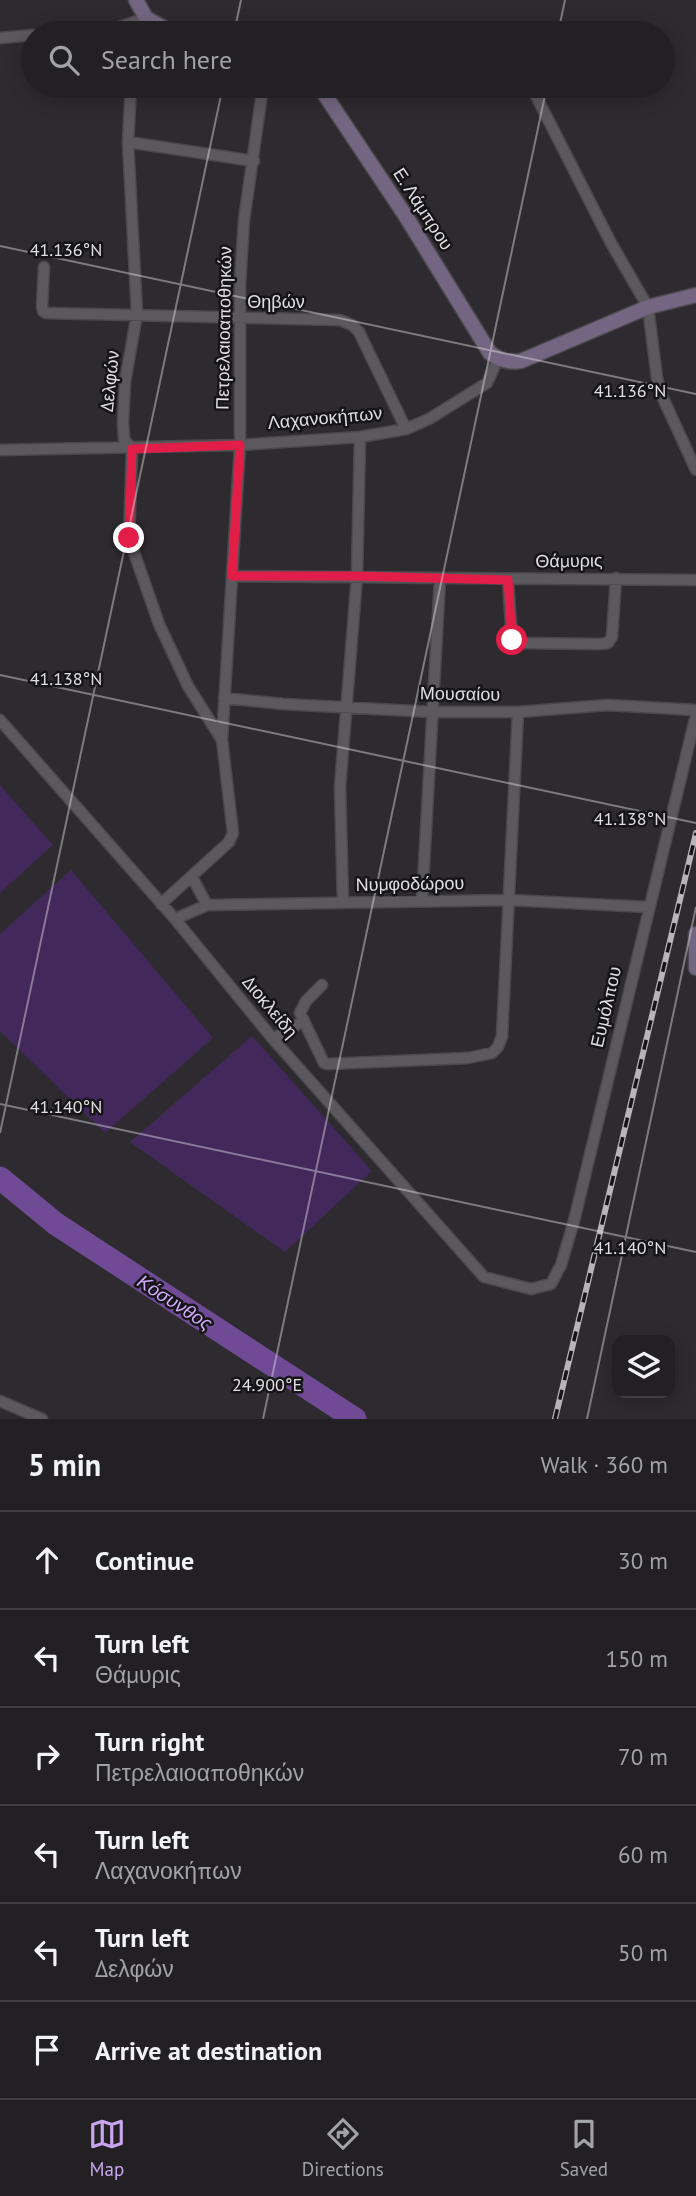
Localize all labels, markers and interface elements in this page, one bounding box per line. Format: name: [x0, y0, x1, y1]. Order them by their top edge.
search box: [21, 21, 675, 98]
icon: search: [45, 41, 83, 79]
text: Search here: [101, 43, 232, 76]
street label: Ε. Λάμπρου: [388, 163, 459, 254]
text: 41.136°N: [30, 238, 102, 261]
street label: Πετρελαιοαποθηκών: [211, 246, 236, 410]
street label: Θηβών: [247, 290, 305, 313]
street label: Δελφών: [95, 349, 124, 413]
text: 41.136°N: [594, 379, 666, 402]
street label: Λαχανοκήπων: [267, 401, 383, 434]
route end: [113, 522, 144, 553]
street label: Θάμυρις: [535, 548, 603, 573]
route start: [496, 624, 527, 655]
text: 41.138°N: [30, 667, 102, 690]
street label: Μουσαίου: [420, 681, 500, 706]
text: 41.138°N: [594, 807, 666, 830]
street label: Νυμφοδώρου: [355, 871, 465, 896]
street label: Ευμόλπου: [585, 964, 626, 1050]
street label: Διοκλείδη: [238, 971, 303, 1043]
text: 41.140°N: [30, 1095, 102, 1118]
text: 41.140°N: [594, 1236, 666, 1259]
water label: Κόσυνθος: [133, 1269, 218, 1335]
map controls: [612, 1335, 675, 1398]
button: layers: [612, 1335, 675, 1398]
text: 24.900°E: [232, 1373, 302, 1396]
text: 5 min: [28, 1445, 101, 1484]
text: Walk · 360 m: [541, 1450, 668, 1479]
icon: ahead: [28, 1541, 66, 1579]
text: Continue: [95, 1544, 194, 1577]
text: 30 m: [618, 1546, 668, 1575]
text: Turn left: [95, 1627, 189, 1660]
icon: left: [28, 1639, 66, 1677]
text: 150 m: [606, 1644, 668, 1673]
text: Θάμυρις: [95, 1660, 181, 1689]
text: Turn right: [95, 1725, 204, 1758]
icon: right: [28, 1737, 66, 1775]
text: 70 m: [618, 1742, 668, 1771]
text: Πετρελαιοαποθηκών: [95, 1758, 304, 1787]
text: Turn left: [95, 1823, 189, 1856]
icon: left: [28, 1835, 66, 1873]
text: 60 m: [618, 1840, 668, 1869]
text: Λαχανοκήπων: [95, 1856, 242, 1885]
text: Turn left: [95, 1921, 189, 1954]
icon: left: [28, 1933, 66, 1971]
text: 50 m: [618, 1938, 668, 1967]
text: Δελφών: [95, 1954, 174, 1983]
icon: arrive: [28, 2031, 66, 2069]
text: Arrive at destination: [95, 2034, 322, 2067]
tab: Map: [88, 2115, 126, 2181]
tab: Directions: [302, 2115, 384, 2181]
tab: Saved: [560, 2115, 608, 2181]

